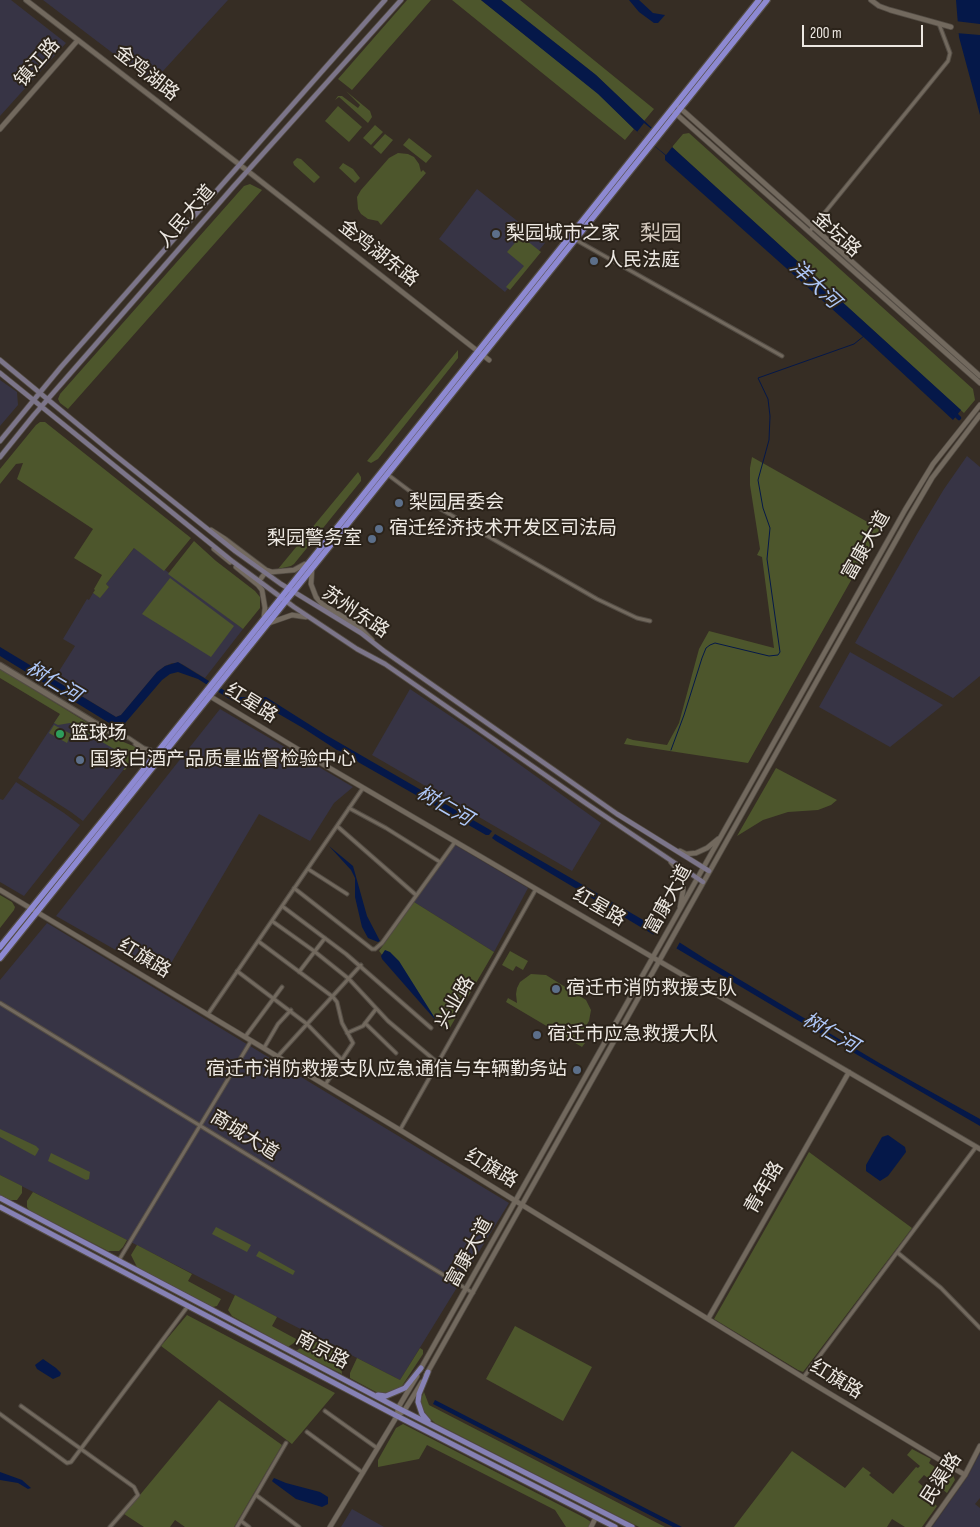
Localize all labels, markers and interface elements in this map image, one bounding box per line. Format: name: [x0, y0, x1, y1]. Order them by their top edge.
scale bar: [805, 15, 926, 47]
text: 200 m: [810, 24, 842, 43]
street label: 镇江路: [11, 34, 65, 92]
street label: 金鸡湖路: [109, 42, 183, 106]
street label: 人民大道: [153, 181, 221, 253]
street label: 金坛路: [807, 207, 865, 263]
street label: 金鸡湖东路: [334, 216, 422, 292]
district label: 梨园: [640, 222, 682, 248]
place label: 梨园城市之家: [506, 223, 620, 245]
marker: 梨园城市之家: [490, 228, 502, 240]
place label: 人民法庭: [604, 250, 680, 272]
marker: 人民法庭: [588, 255, 600, 267]
water label: 洋大河: [784, 256, 844, 314]
place label: 梨园居委会: [409, 492, 504, 514]
marker: 梨园居委会: [393, 497, 405, 509]
street label: 富康大道: [838, 507, 896, 585]
place label: 宿迁经济技术开发区司法局: [389, 518, 617, 540]
marker: 宿迁经济技术开发区司法局: [373, 523, 385, 535]
place label: 梨园警务室: [267, 528, 362, 550]
marker: 梨园警务室: [366, 533, 378, 545]
street label: 苏州东路: [317, 582, 393, 644]
water label: 树仁河: [21, 657, 85, 709]
street label: 红星路: [221, 679, 281, 729]
place label: 篮球场: [70, 723, 127, 745]
marker: 篮球场: [54, 728, 66, 740]
place label: 国家白酒产品质量监督检验中心: [90, 749, 356, 771]
marker: 国家白酒产品质量监督检验中心: [74, 754, 86, 766]
water label: 树仁河: [412, 782, 476, 832]
street label: 富康大道: [641, 861, 697, 939]
street label: 红星路: [569, 884, 629, 932]
street label: 红旗路: [114, 935, 174, 983]
street label: 兴业路: [432, 973, 480, 1033]
place label: 宿迁市消防救援支队: [566, 978, 737, 1000]
marker: 宿迁市消防救援支队: [550, 983, 562, 995]
water label: 树仁河: [798, 1009, 862, 1059]
place label: 宿迁市应急救援大队: [547, 1024, 718, 1046]
marker: 宿迁市应急救援大队: [531, 1029, 543, 1041]
place label: 宿迁市消防救援支队应急通信与车辆勤务站: [206, 1059, 567, 1081]
marker: 宿迁市消防救援支队应急通信与车辆勤务站: [571, 1064, 583, 1076]
street label: 商城大道: [206, 1106, 282, 1166]
street label: 红旗路: [461, 1145, 521, 1193]
street label: 青年路: [741, 1158, 789, 1218]
street label: 富康大道: [442, 1214, 498, 1292]
street label: 南京路: [291, 1328, 353, 1374]
street label: 红旗路: [806, 1356, 866, 1404]
street label: 民渠路: [917, 1449, 967, 1509]

